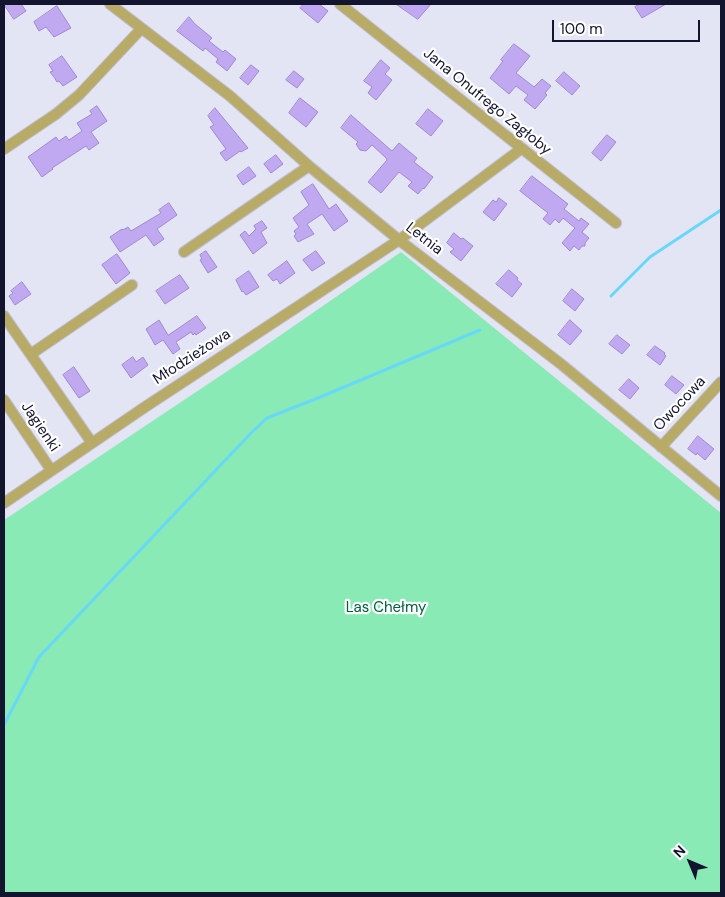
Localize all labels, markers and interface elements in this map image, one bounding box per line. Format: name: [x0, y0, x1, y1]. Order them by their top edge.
scale bar: [555, 10, 702, 42]
text: 100 m: [560, 19, 603, 39]
street label: Jana Onufrego Zagłoby: [419, 45, 555, 159]
street label: Letnia: [402, 219, 446, 259]
street label: Młodzieżowa: [150, 325, 234, 389]
street label: Owocowa: [650, 373, 710, 435]
street label: Jagienki: [17, 399, 63, 455]
park label: Las Chełmy: [346, 599, 426, 617]
north arrow: [665, 837, 715, 887]
text: N: [669, 841, 689, 861]

